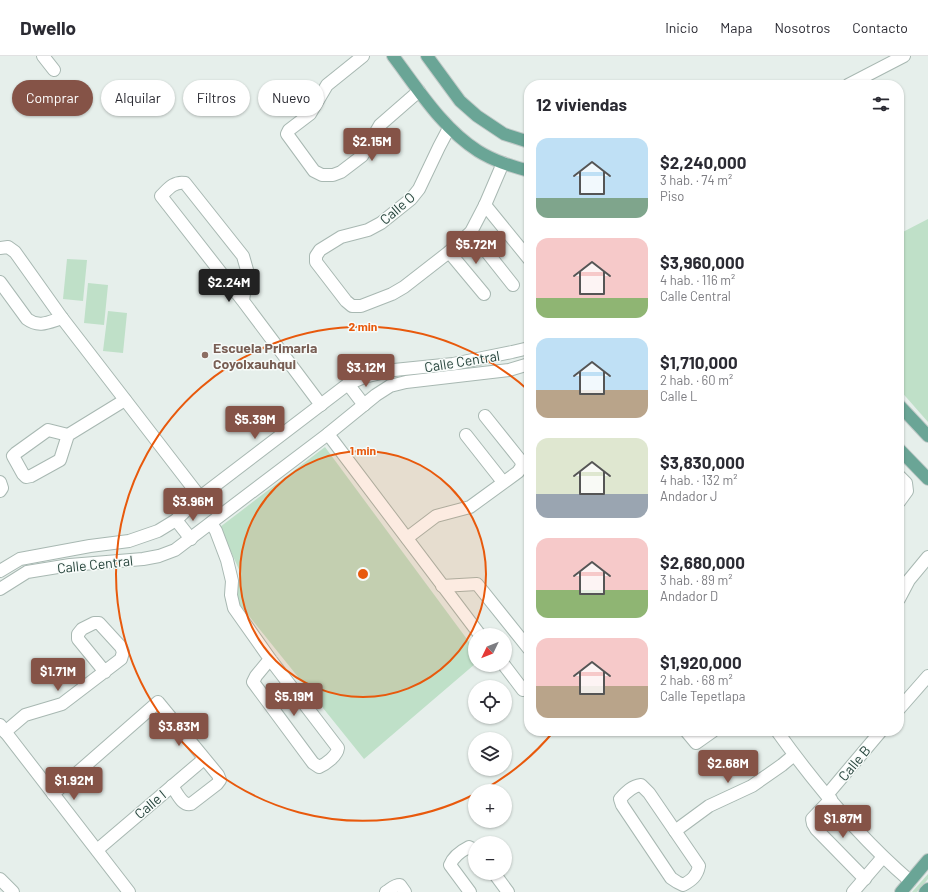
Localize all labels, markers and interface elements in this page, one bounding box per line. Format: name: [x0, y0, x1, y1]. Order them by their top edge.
text: Dwello: [20, 16, 76, 39]
text: Inicio: [665, 19, 698, 36]
text: Mapa: [720, 19, 752, 36]
text: Nosotros: [774, 19, 830, 36]
text: Contacto: [852, 19, 908, 36]
chip: Comprar: [12, 80, 93, 116]
chip: Alquilar: [101, 80, 175, 116]
chip: Filtros: [183, 80, 250, 116]
chip: Nuevo: [258, 80, 324, 116]
icon: filters: [870, 93, 892, 115]
text: 12 viviendas: [536, 94, 627, 114]
pin: $2.15M: [339, 128, 405, 162]
text: $2.15M: [352, 133, 392, 149]
text: $2,240,000: [660, 152, 746, 172]
icon: home: [568, 154, 616, 202]
text: 3 hab. · 74 m²: [660, 172, 732, 188]
street label: Calle O: [376, 188, 418, 228]
text: Piso: [660, 188, 684, 204]
pin: $5.72M: [443, 231, 509, 265]
text: $5.72M: [456, 236, 496, 252]
text: $3,960,000: [660, 252, 744, 272]
icon: home: [568, 254, 616, 302]
pin: $2.24M: [196, 269, 262, 303]
text: 4 hab. · 116 m²: [660, 272, 735, 288]
text: $2.24M: [208, 274, 250, 290]
text: Calle Central: [660, 288, 731, 304]
text: 2 min: [349, 319, 377, 333]
place label: Escuela Primaria Coyolxauhqui: [213, 339, 317, 372]
street label: Calle Central: [423, 347, 501, 375]
marker: Escuela Primaria Coyolxauhqui: [200, 350, 210, 360]
text: $1,710,000: [660, 352, 738, 372]
pin: $3.12M: [333, 354, 399, 388]
icon: home: [568, 354, 616, 402]
text: $3.12M: [346, 359, 386, 375]
text: 2 hab. · 60 m²: [660, 372, 733, 388]
text: Calle L: [660, 388, 697, 404]
pin: $5.39M: [222, 406, 288, 440]
text: $5.39M: [234, 411, 276, 427]
text: 1 min: [350, 443, 376, 457]
text: $3,830,000: [660, 452, 745, 472]
icon: home: [568, 454, 616, 502]
text: 4 hab. · 132 m²: [660, 472, 738, 488]
pin: $3.96M: [160, 488, 226, 522]
text: Andador J: [660, 488, 718, 504]
text: $3.96M: [172, 493, 214, 509]
street label: Calle Central: [56, 552, 134, 576]
text: $2,680,000: [660, 552, 745, 572]
icon: home: [568, 554, 616, 602]
centre of rings: [356, 567, 370, 581]
text: 3 hab. · 89 m²: [660, 572, 732, 588]
text: Andador D: [660, 588, 718, 604]
north arrow: [468, 628, 512, 672]
map controls: [468, 628, 512, 880]
text: $1,920,000: [660, 652, 742, 672]
icon: home: [568, 654, 616, 702]
pin: $1.71M: [25, 658, 91, 692]
text: $1.71M: [40, 663, 76, 679]
text: 2 hab. · 68 m²: [660, 672, 733, 688]
button: locate: [468, 680, 512, 724]
pin: $5.19M: [261, 683, 327, 717]
text: $5.19M: [275, 688, 313, 704]
text: Calle Tepetlapa: [660, 688, 745, 704]
pin: $3.83M: [146, 713, 212, 747]
text: $3.83M: [158, 718, 200, 734]
button: layers: [468, 732, 512, 776]
street label: Calle B: [834, 742, 874, 784]
pin: $2.68M: [695, 750, 761, 784]
text: $2.68M: [707, 755, 749, 771]
pin: $1.92M: [41, 767, 107, 801]
text: $1.92M: [54, 772, 94, 788]
button: +: [468, 784, 512, 828]
street label: Calle I: [131, 786, 169, 822]
pin: $1.87M: [810, 805, 876, 839]
text: $1.87M: [824, 810, 862, 826]
button: −: [468, 836, 512, 880]

